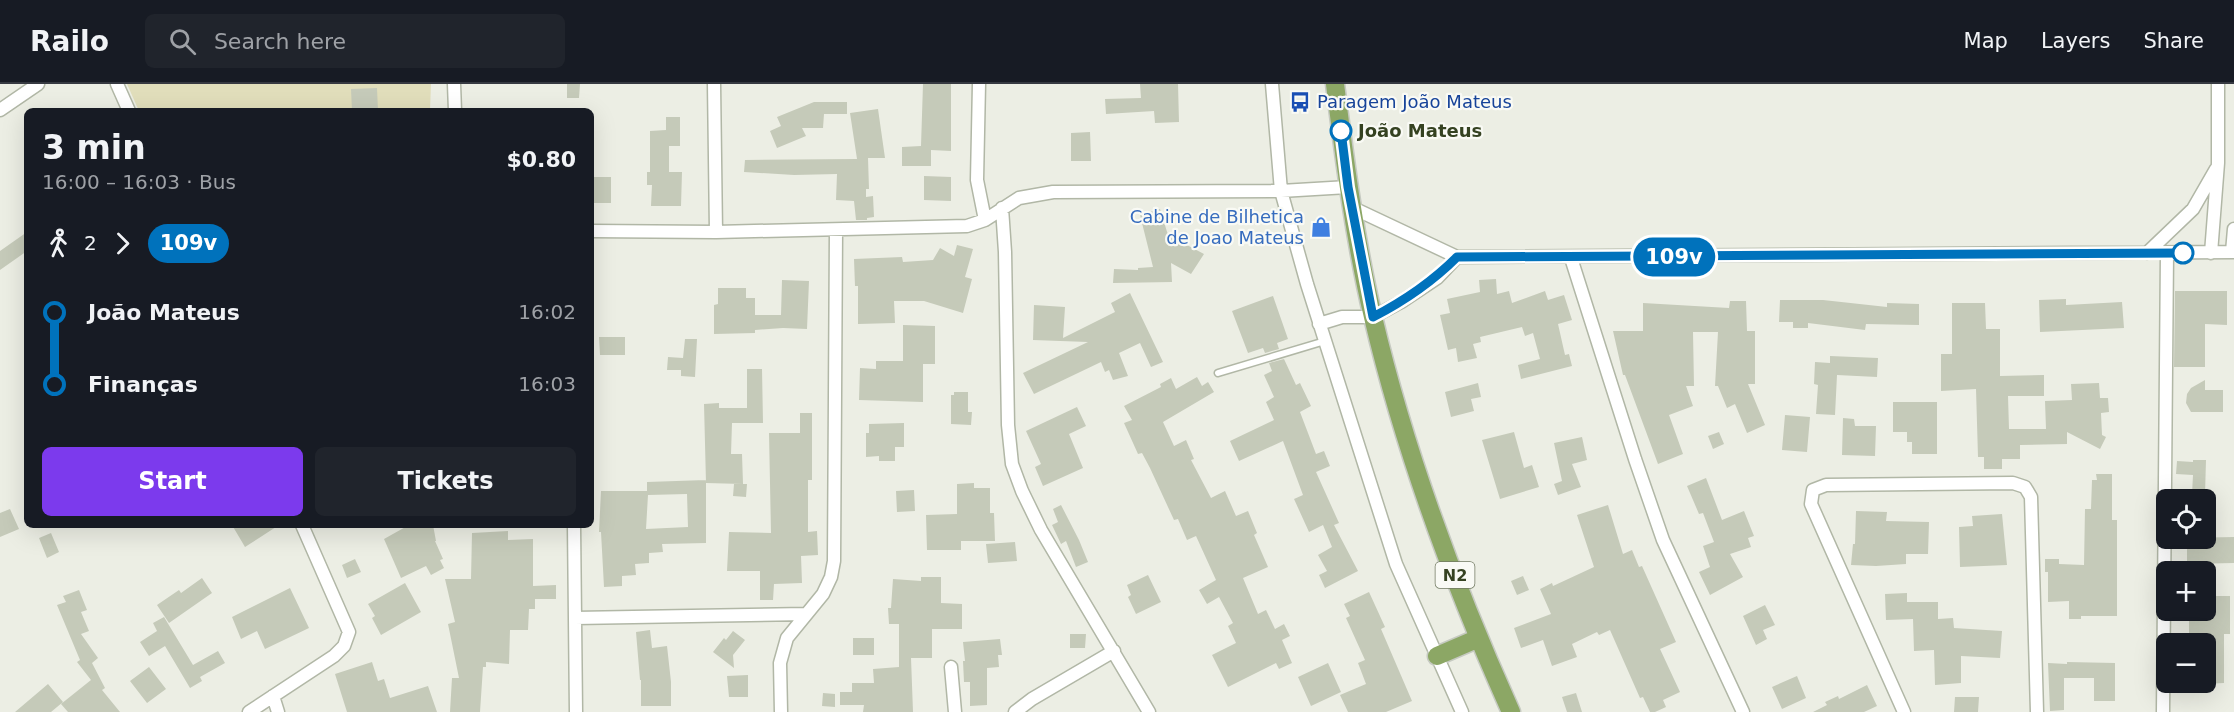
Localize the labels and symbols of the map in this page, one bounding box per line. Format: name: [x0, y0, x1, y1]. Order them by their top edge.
bus stop icon: Paragem João Mateus: [1288, 90, 1312, 114]
place label: Paragem João Mateus: [1317, 91, 1512, 112]
marker: João Mateus: [1330, 120, 1352, 142]
place label: João Mateus: [1356, 120, 1482, 141]
place label: Cabine de Bilhetica de Joao Mateus: [1130, 206, 1304, 248]
shop icon: Cabine de Bilhetica de Joao Mateus: [1309, 215, 1333, 239]
line badge: 109v: [1632, 238, 1716, 276]
unlabelled marker: [2172, 242, 2194, 264]
road number: N2: [1436, 562, 1474, 588]

